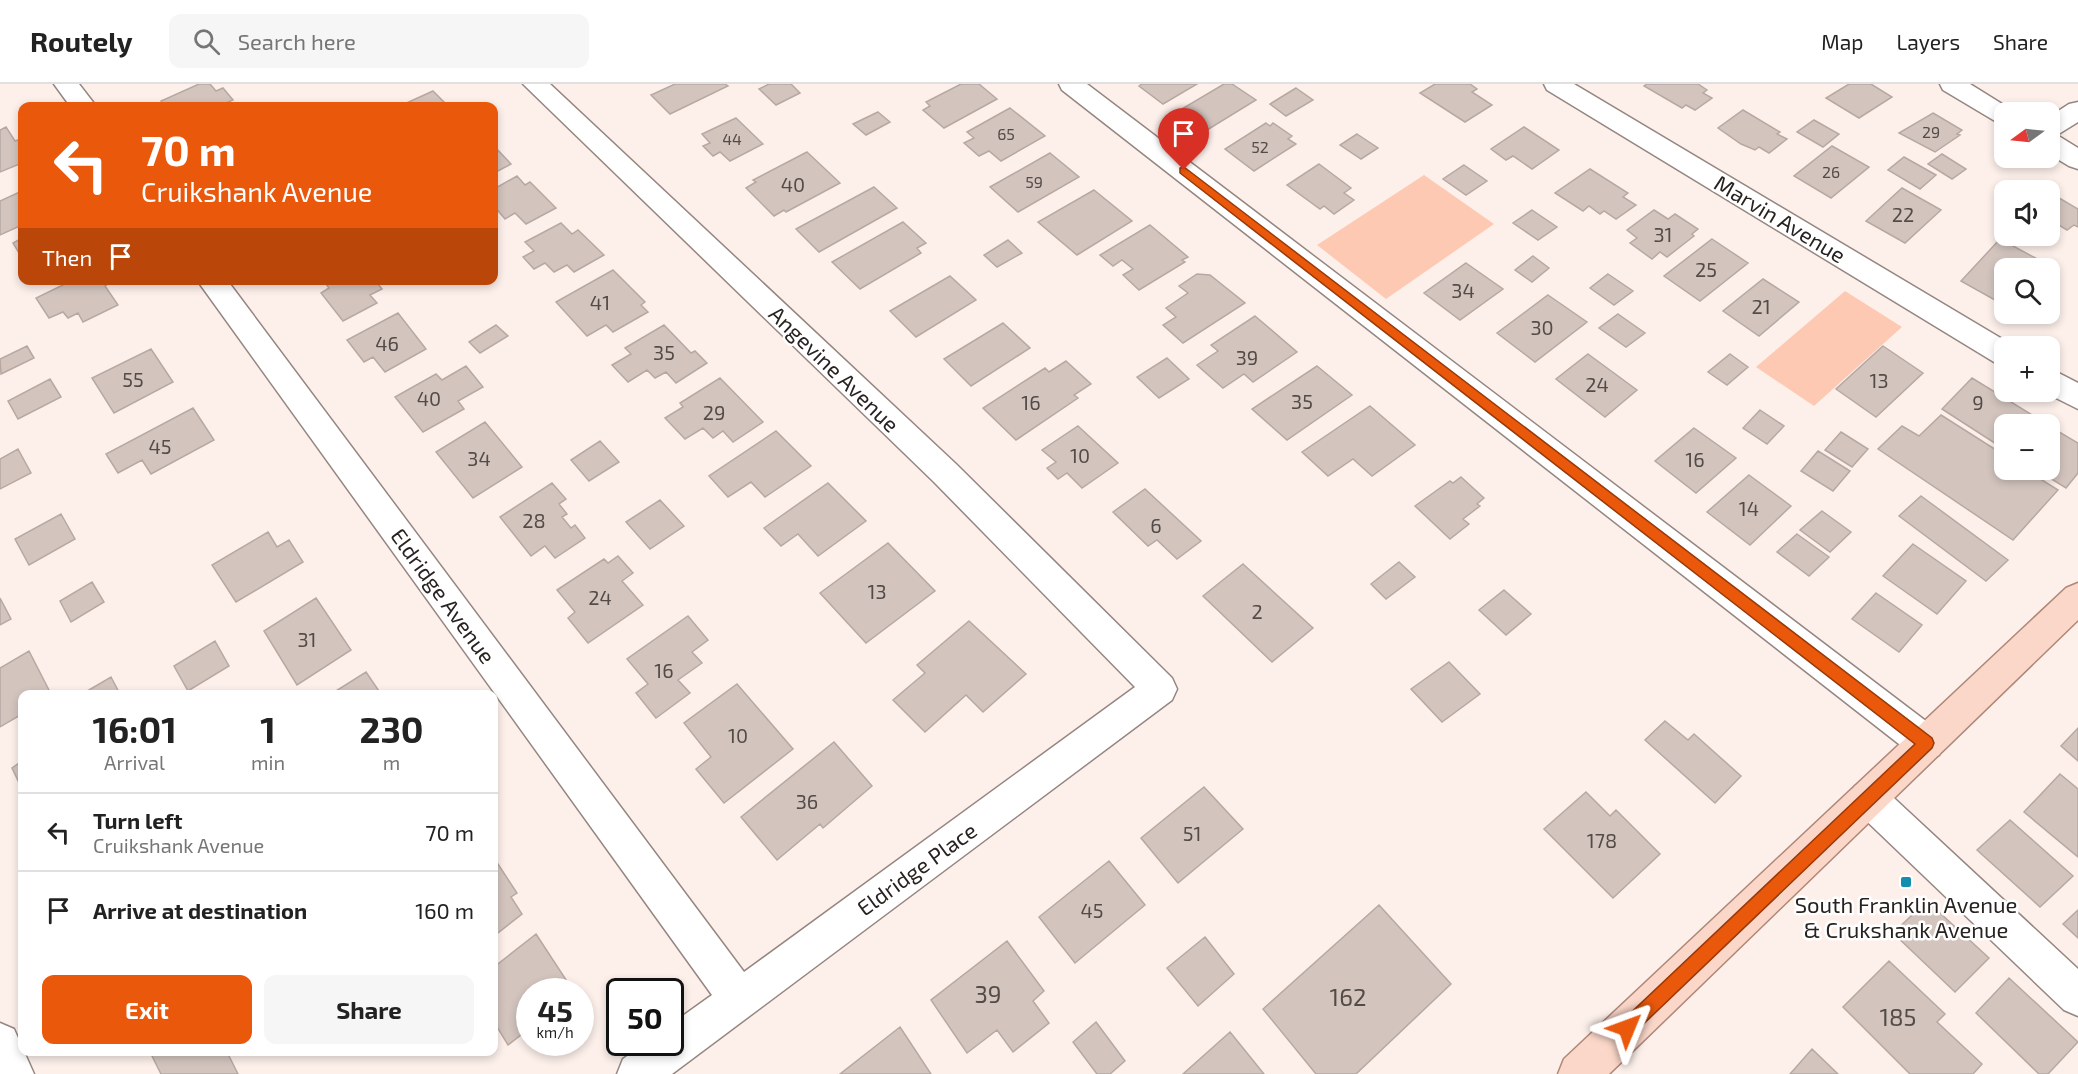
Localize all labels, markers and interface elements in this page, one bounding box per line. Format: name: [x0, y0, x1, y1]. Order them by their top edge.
search box: [169, 14, 589, 68]
text: Routely: [30, 24, 133, 58]
icon: search: [190, 25, 223, 58]
text: Search here: [238, 28, 356, 54]
text: Map: [1821, 29, 1863, 54]
text: Layers: [1896, 29, 1960, 54]
text: Share: [1993, 29, 2048, 54]
north arrow: [1994, 102, 2060, 168]
map controls: [1994, 102, 2060, 480]
pin: [1158, 108, 1209, 170]
icon: arrive: [1167, 117, 1200, 150]
house number: 29: [1922, 122, 1940, 141]
text: 70 m: [141, 124, 236, 174]
house number: 65: [997, 124, 1015, 143]
icon: left: [42, 126, 120, 204]
house number: 44: [722, 129, 742, 148]
house number: 52: [1251, 137, 1269, 156]
house number: 26: [1822, 162, 1840, 181]
street label: Marvin Avenue: [1710, 169, 1851, 267]
house number: 40: [781, 172, 805, 196]
house number: 59: [1025, 172, 1043, 191]
text: Cruikshank Avenue: [141, 175, 372, 207]
button: sound: [1994, 180, 2060, 246]
house number: 22: [1892, 202, 1914, 226]
house number: 31: [1653, 222, 1673, 246]
icon: arrive: [104, 240, 137, 273]
text: Then: [42, 244, 92, 270]
house number: 25: [1695, 257, 1717, 281]
button: search: [1994, 258, 2060, 324]
house number: 34: [1451, 278, 1475, 302]
house number: 41: [590, 290, 610, 314]
house number: 21: [1751, 294, 1771, 318]
street label: Angevine Avenue: [764, 300, 905, 437]
house number: 30: [1530, 315, 1554, 339]
house number: 46: [375, 331, 399, 355]
button: +: [1994, 336, 2060, 402]
house number: 35: [653, 340, 675, 364]
house number: 39: [1236, 345, 1258, 369]
house number: 55: [122, 367, 144, 391]
house number: 13: [1869, 368, 1889, 392]
house number: 24: [1585, 372, 1609, 396]
house number: 40: [417, 386, 441, 410]
house number: 35: [1291, 389, 1313, 413]
house number: 16: [1021, 390, 1041, 414]
house number: 9: [1972, 390, 1984, 414]
house number: 29: [703, 400, 725, 424]
button: −: [1994, 414, 2060, 480]
house number: 45: [148, 434, 172, 458]
house number: 10: [1070, 443, 1090, 467]
house number: 34: [467, 446, 491, 470]
house number: 16: [1685, 447, 1705, 471]
house number: 14: [1739, 496, 1759, 520]
house number: 28: [522, 508, 546, 532]
house number: 6: [1150, 513, 1162, 537]
street label: Eldridge Avenue: [386, 523, 501, 668]
house number: 13: [867, 579, 887, 603]
house number: 24: [588, 585, 612, 609]
house number: 2: [1251, 599, 1263, 623]
house number: 31: [297, 627, 317, 651]
house number: 16: [654, 658, 674, 682]
text: 16:01: [92, 707, 177, 750]
text: 1: [260, 707, 276, 750]
text: 230: [360, 707, 424, 750]
house number: 10: [728, 723, 748, 747]
text: Arrival: [104, 750, 165, 774]
text: min: [251, 750, 285, 774]
text: m: [383, 750, 400, 774]
house number: 36: [796, 789, 818, 813]
text: Turn left: [93, 807, 182, 833]
icon: left: [42, 816, 75, 849]
street label: Eldridge Place: [852, 816, 981, 920]
text: 70 m: [425, 819, 474, 845]
house number: 51: [1183, 821, 1201, 845]
house number: 178: [1587, 828, 1617, 852]
text: Cruikshank Avenue: [93, 833, 264, 857]
marker: South Franklin Avenue & Crukshank Avenue: [1899, 875, 1913, 889]
place label: South Franklin Avenue & Crukshank Avenue: [1795, 891, 2017, 942]
icon: arrive: [42, 894, 75, 927]
text: Arrive at destination: [93, 897, 307, 923]
text: 160 m: [415, 897, 474, 923]
house number: 45: [1080, 898, 1104, 922]
button: Exit: [42, 975, 252, 1044]
button: Share: [264, 975, 474, 1044]
speed limit sign: 50: [606, 978, 684, 1056]
house number: 39: [974, 979, 1002, 1008]
house number: 162: [1330, 982, 1366, 1011]
text: 45: [537, 992, 573, 1028]
position arrow: [1595, 996, 1659, 1060]
house number: 185: [1880, 1002, 1916, 1031]
text: km/h: [536, 1023, 574, 1041]

